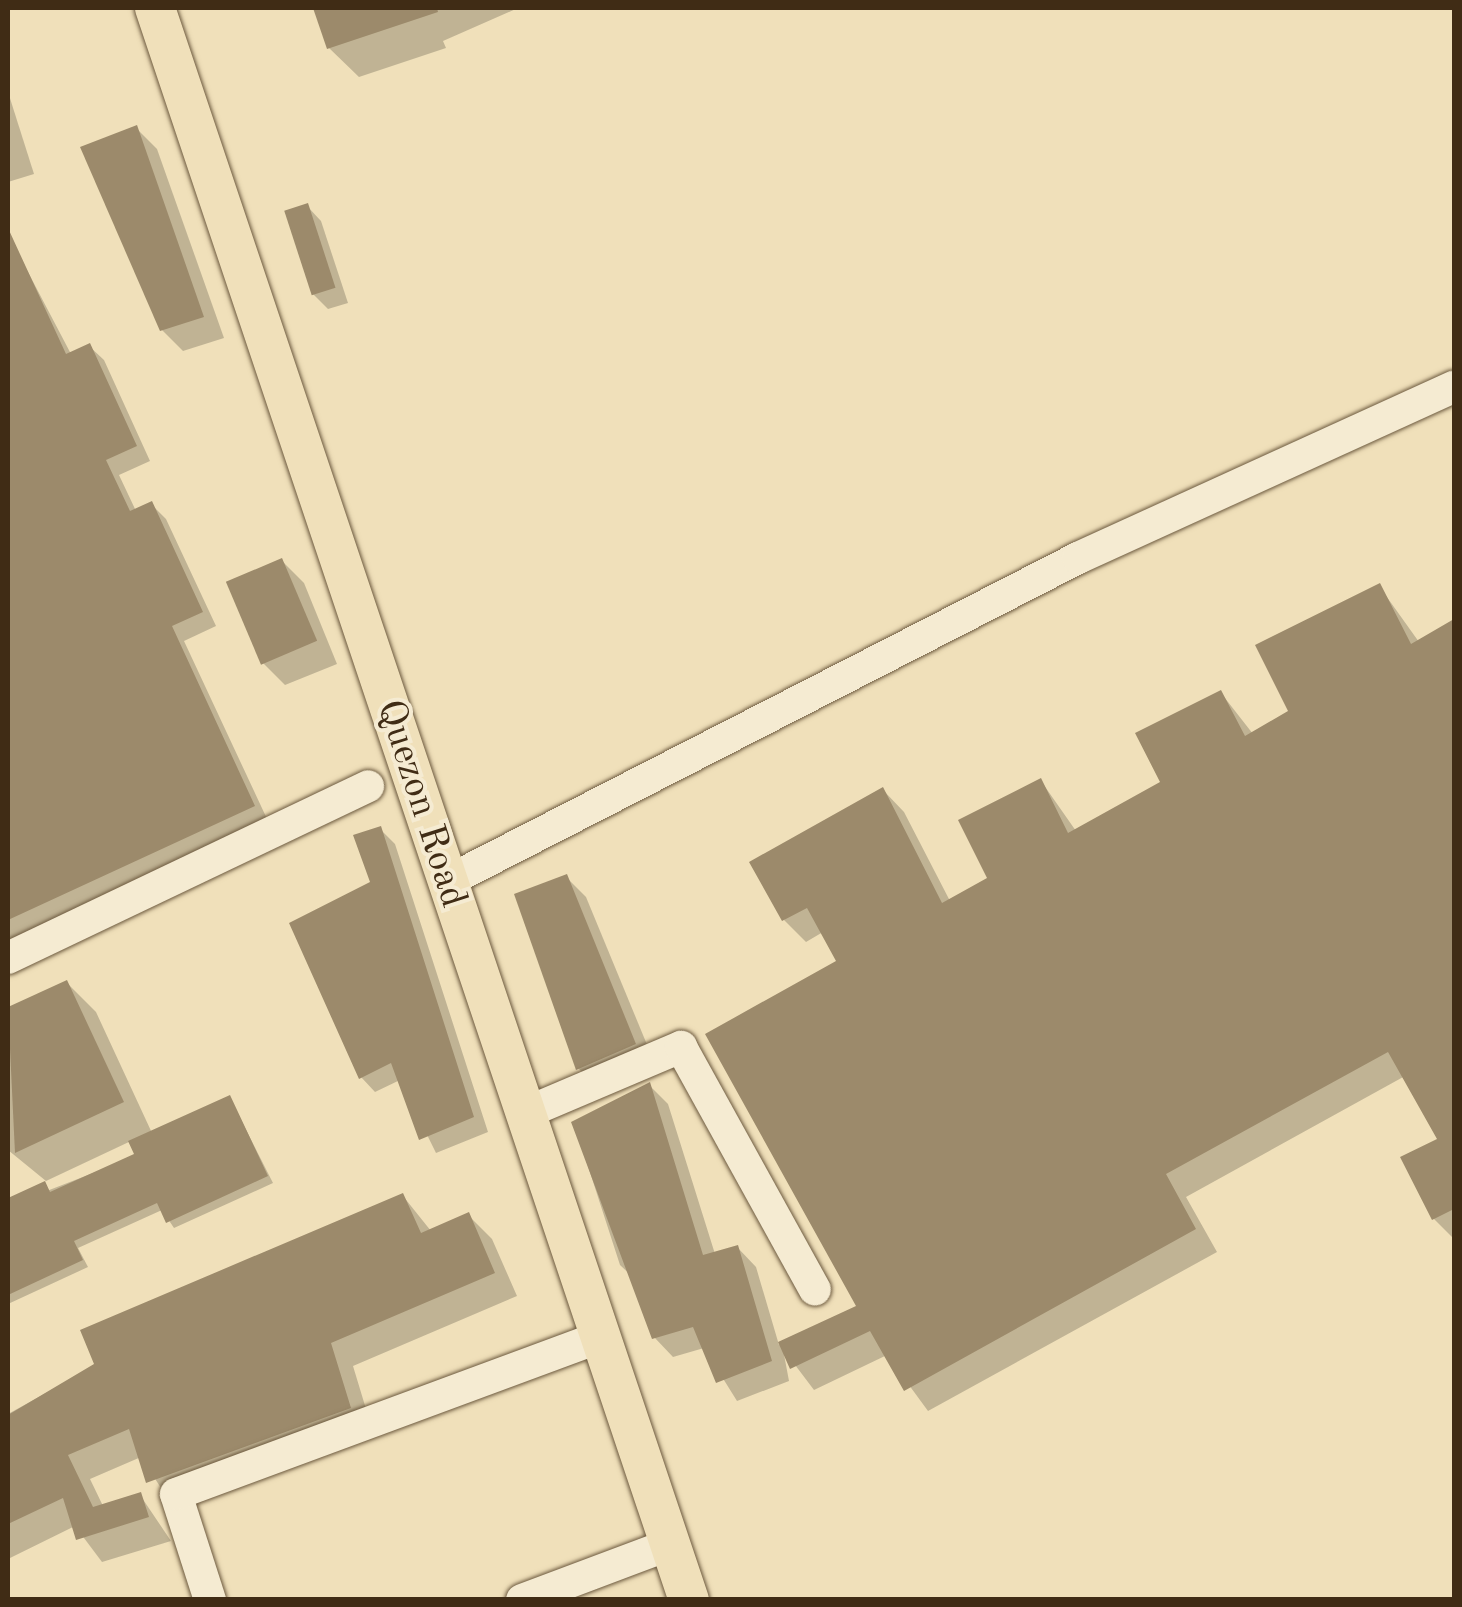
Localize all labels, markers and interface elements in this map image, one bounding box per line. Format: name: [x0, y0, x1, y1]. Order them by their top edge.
street label: Quezon Road: [365, 694, 475, 914]

